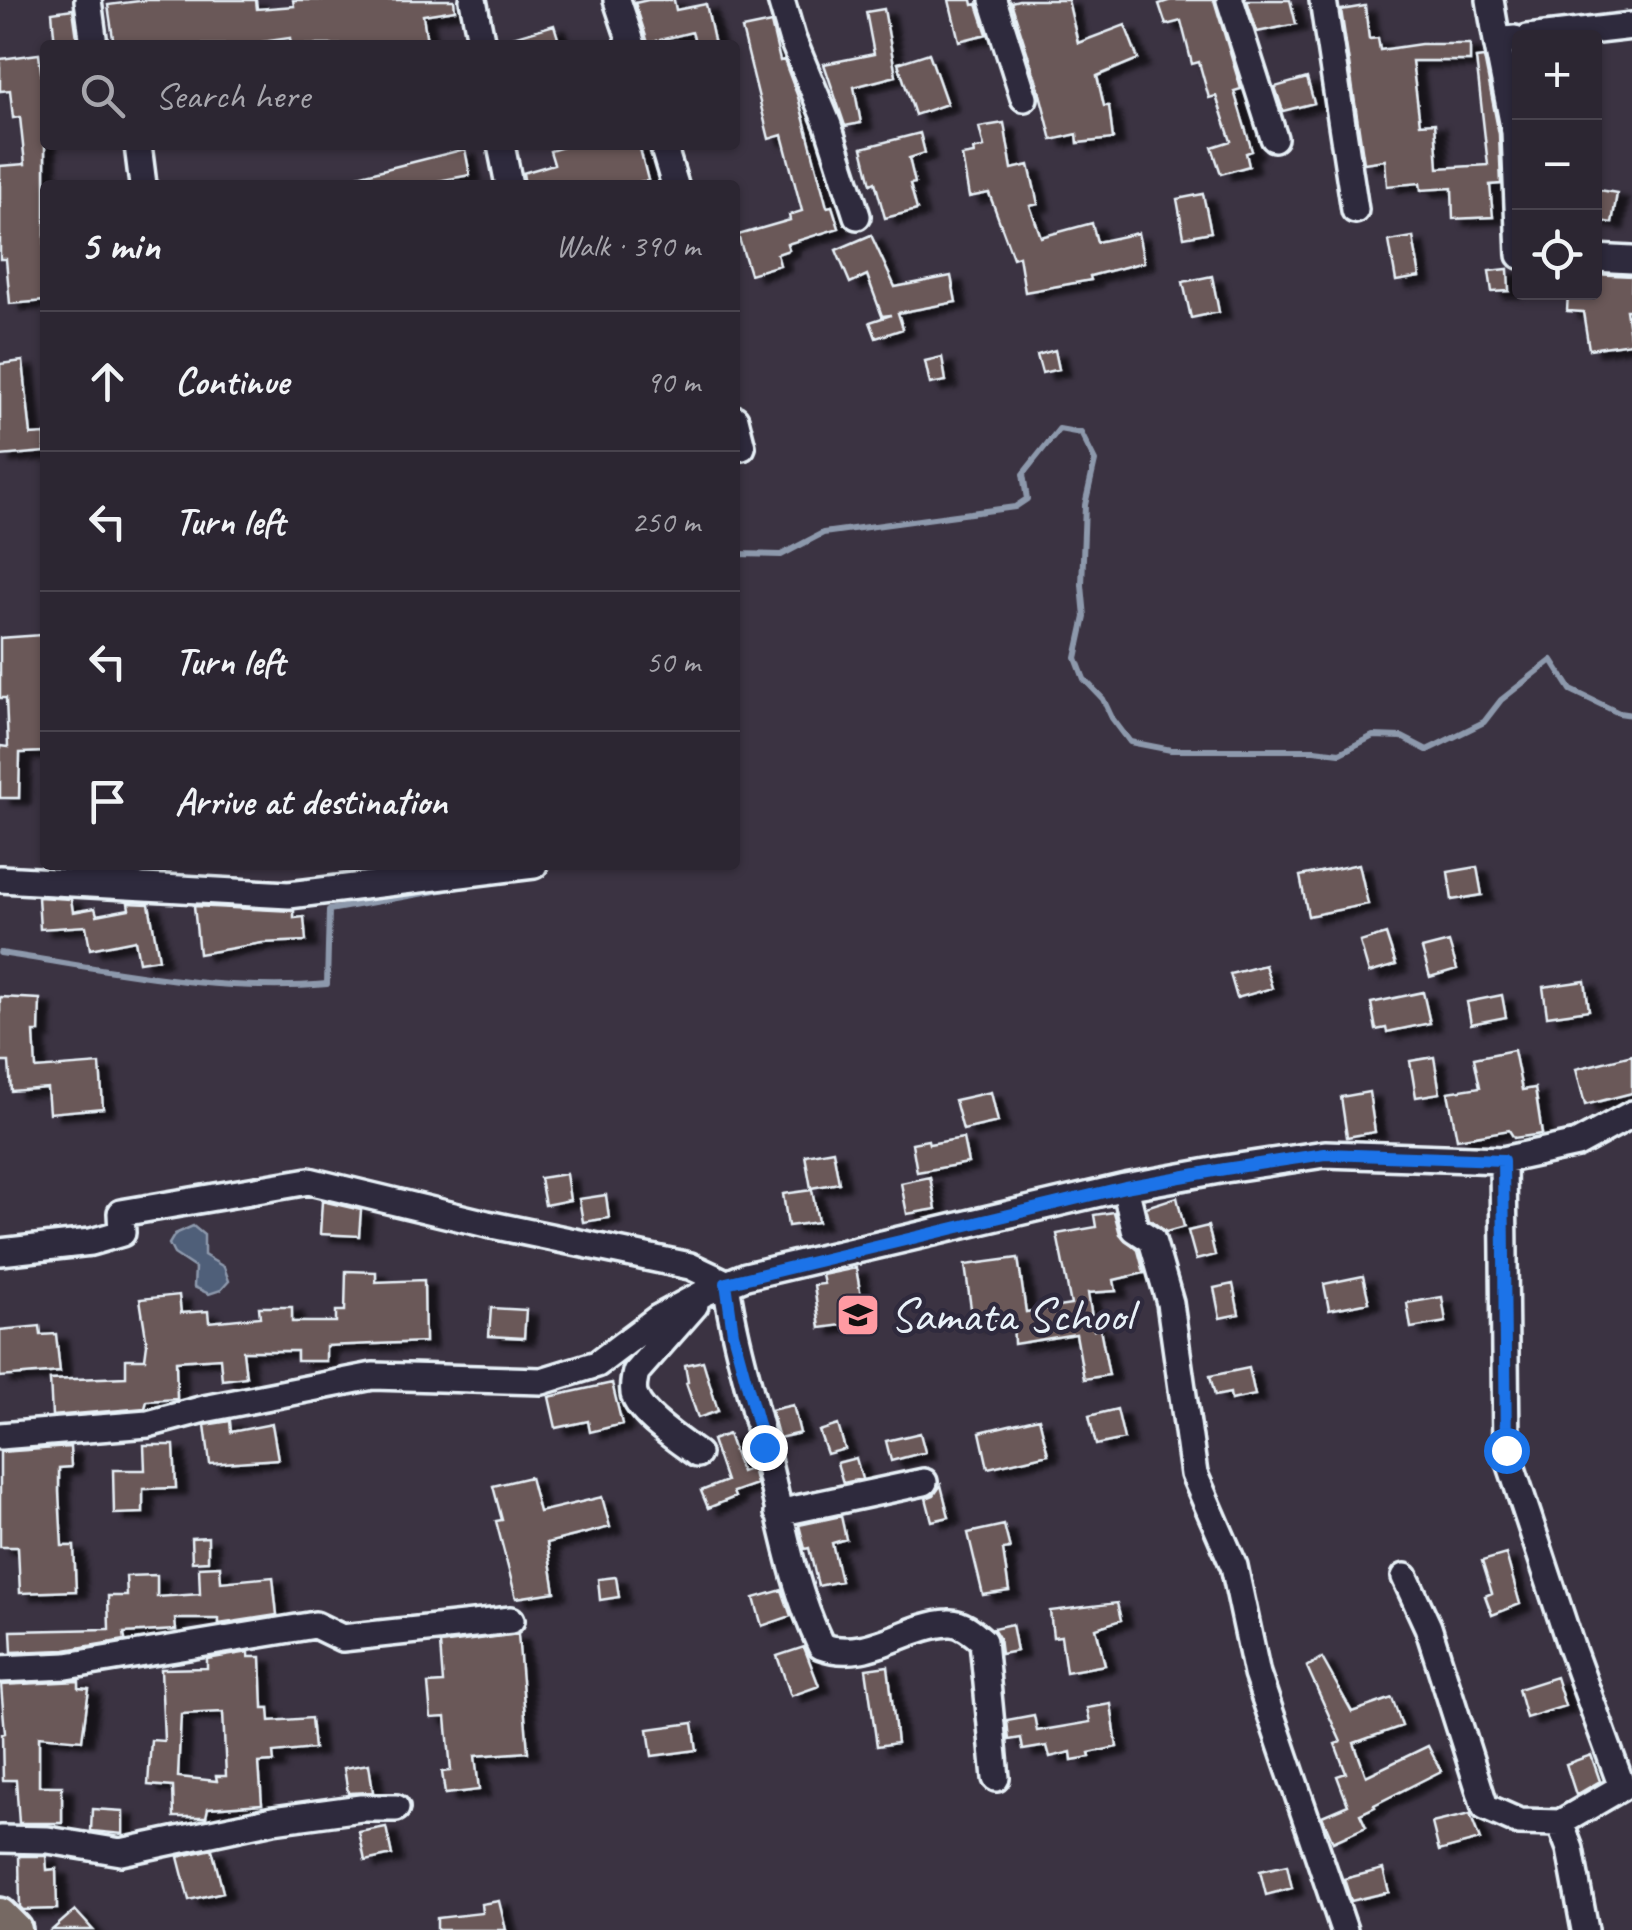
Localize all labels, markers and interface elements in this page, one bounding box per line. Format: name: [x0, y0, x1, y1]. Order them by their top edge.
map controls: [1512, 30, 1602, 300]
button: +: [1512, 30, 1602, 120]
search box: [40, 40, 740, 150]
icon: search: [75, 68, 130, 123]
text: Search here: [155, 72, 310, 119]
button: −: [1512, 120, 1602, 210]
button: locate: [1512, 210, 1602, 300]
text: 5 min: [80, 219, 160, 272]
text: Walk · 390 m: [556, 225, 700, 266]
icon: ahead: [80, 354, 135, 409]
text: Continue: [175, 358, 289, 405]
text: 90 m: [646, 361, 700, 402]
icon: left: [80, 494, 135, 549]
text: Turn left: [175, 498, 285, 545]
text: 250 m: [631, 501, 700, 542]
icon: left: [80, 634, 135, 689]
text: Turn left: [175, 638, 285, 685]
text: 50 m: [646, 641, 700, 682]
icon: arrive: [80, 774, 135, 829]
text: Arrive at destination: [175, 778, 447, 825]
place label: Samata School: [890, 1285, 1141, 1345]
school or university icon: Samata School: [835, 1292, 881, 1338]
route end: [742, 1425, 788, 1471]
route start: [1484, 1428, 1530, 1474]

